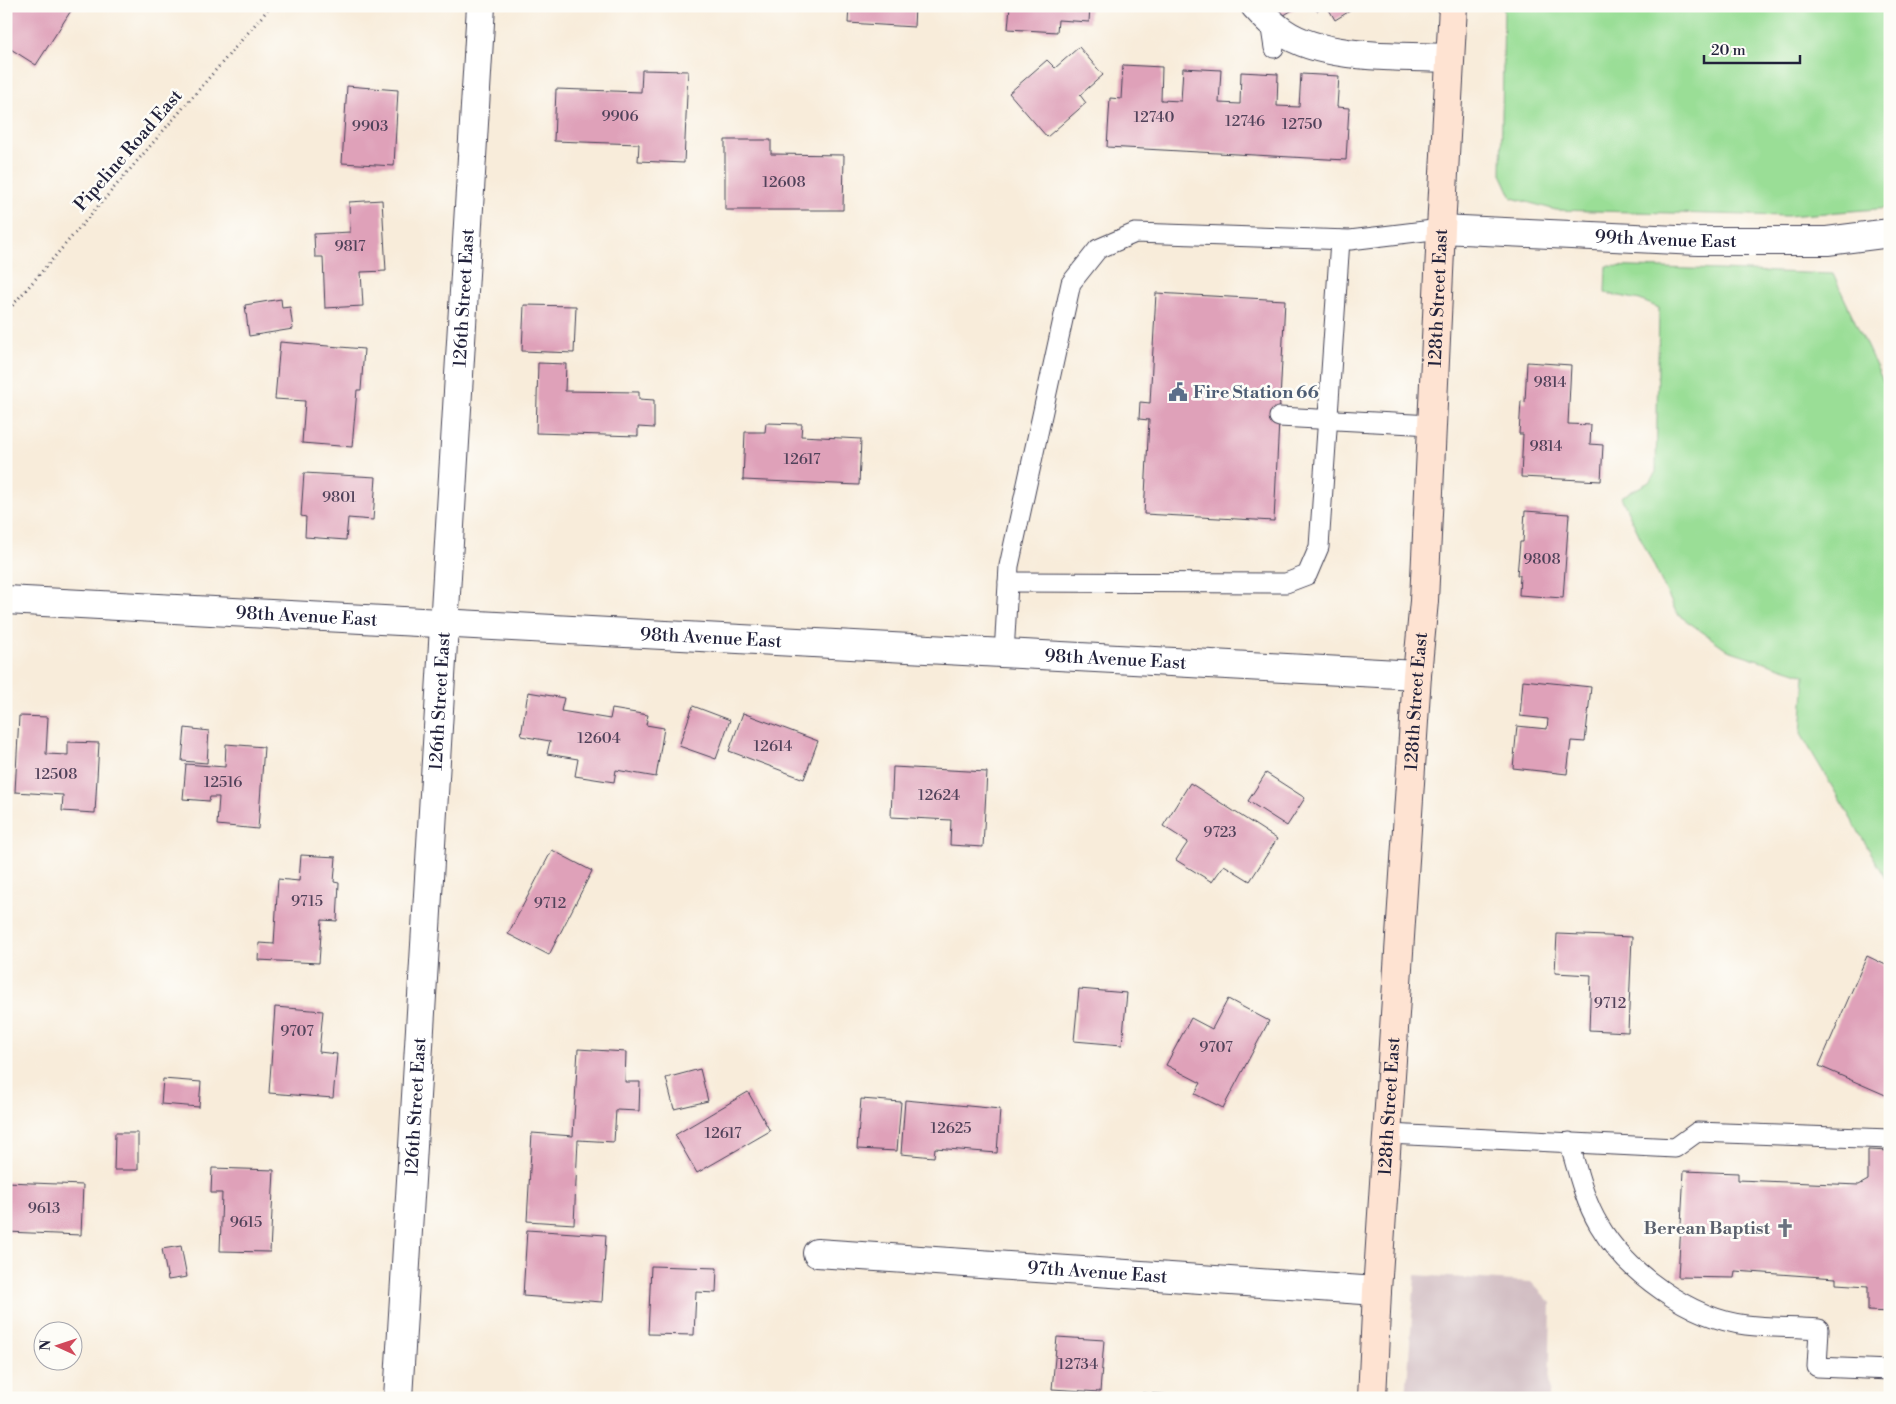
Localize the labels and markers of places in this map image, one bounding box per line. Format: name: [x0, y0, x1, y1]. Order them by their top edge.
public building icon: Fire Station 66: [1167, 381, 1189, 403]
place label: Fire Station 66: [1193, 381, 1319, 404]
place label: Berean Baptist: [1644, 1217, 1771, 1240]
church icon: Berean Baptist: [1774, 1217, 1796, 1239]

